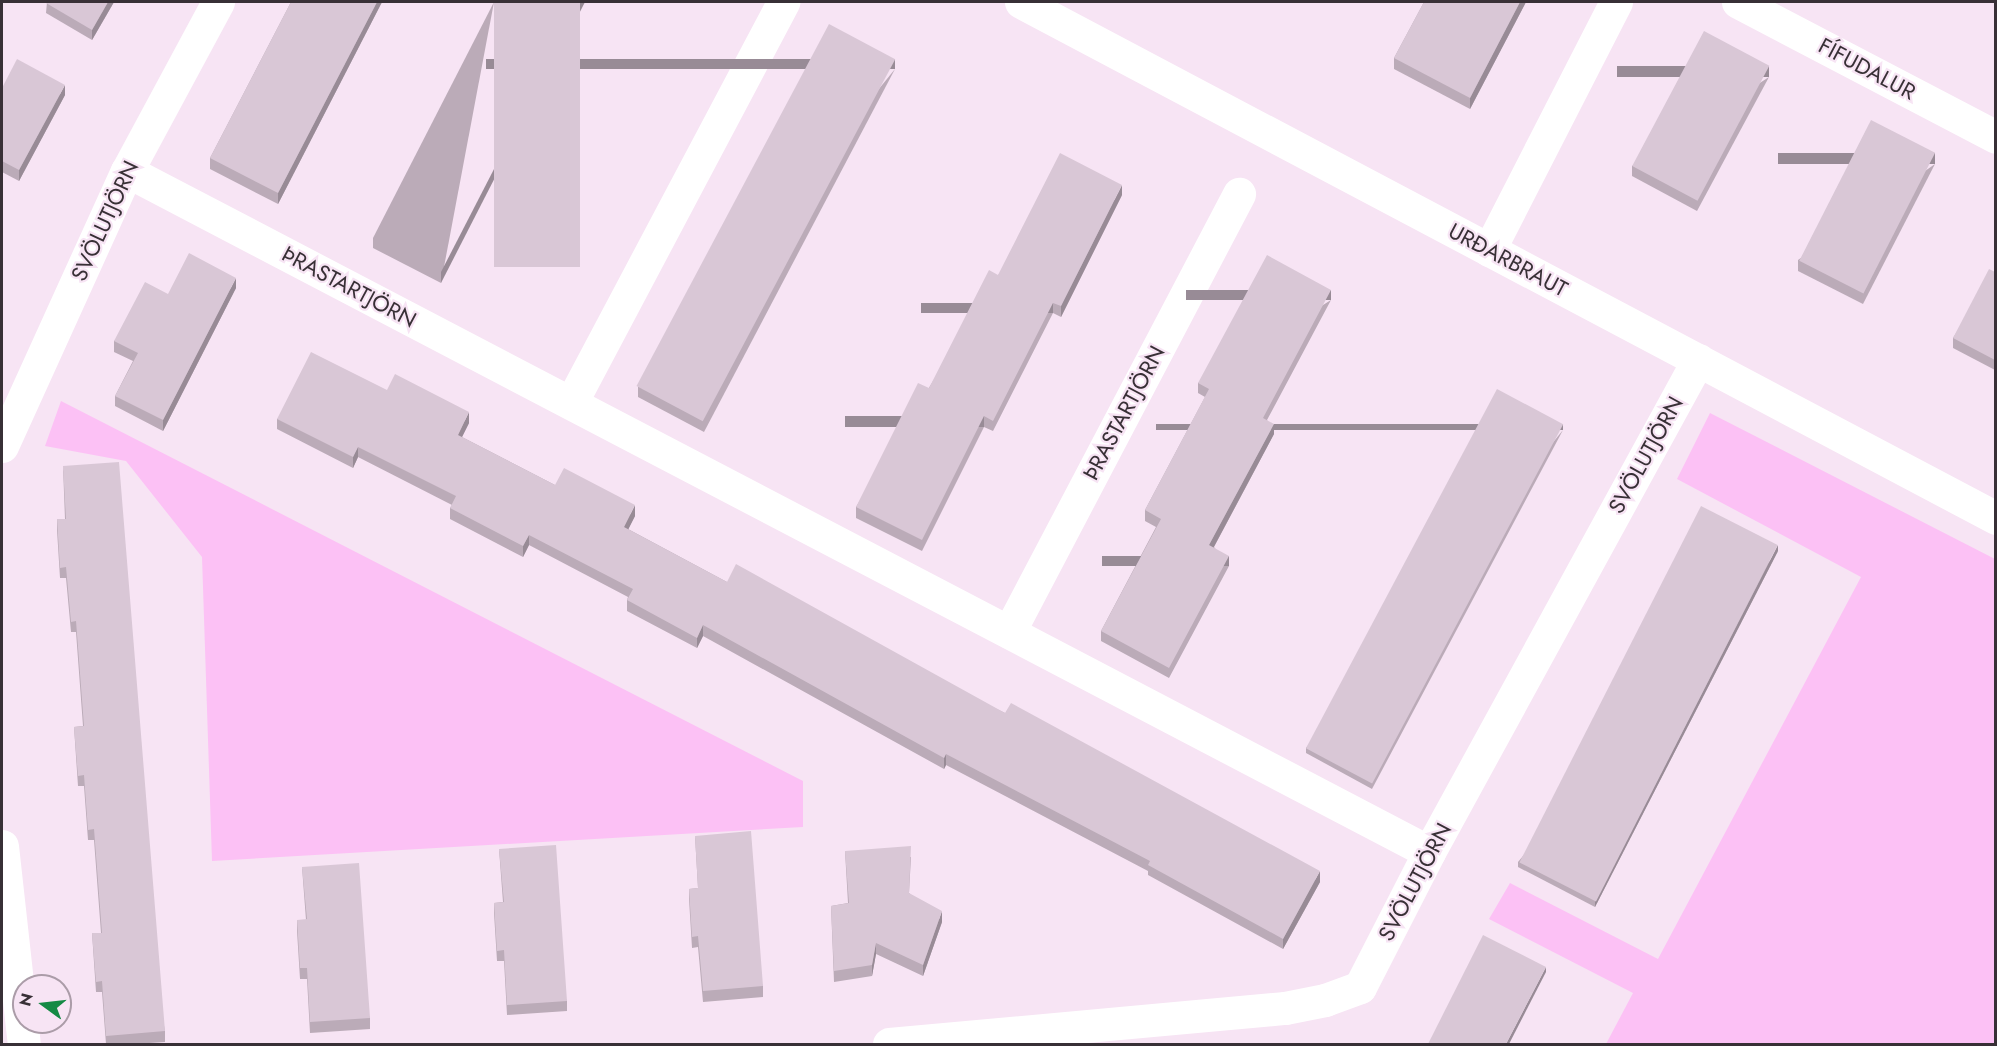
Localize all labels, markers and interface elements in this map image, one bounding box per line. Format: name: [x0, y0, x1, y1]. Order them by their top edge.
street label: FÍFUDALUR: [1814, 32, 1920, 106]
street label: SVÖLUTJÖRN: [66, 157, 144, 285]
street label: URÐARBRAUT: [1444, 218, 1572, 302]
street label: ÞRASTARTJÖRN: [277, 241, 421, 333]
street label: ÞRASTARTJÖRN: [1078, 341, 1170, 485]
street label: SVÖLUTJÖRN: [1603, 392, 1689, 518]
street label: SVÖLUTJÖRN: [1373, 819, 1457, 945]
north arrow: [12, 974, 72, 1034]
text: N: [13, 991, 39, 1009]

